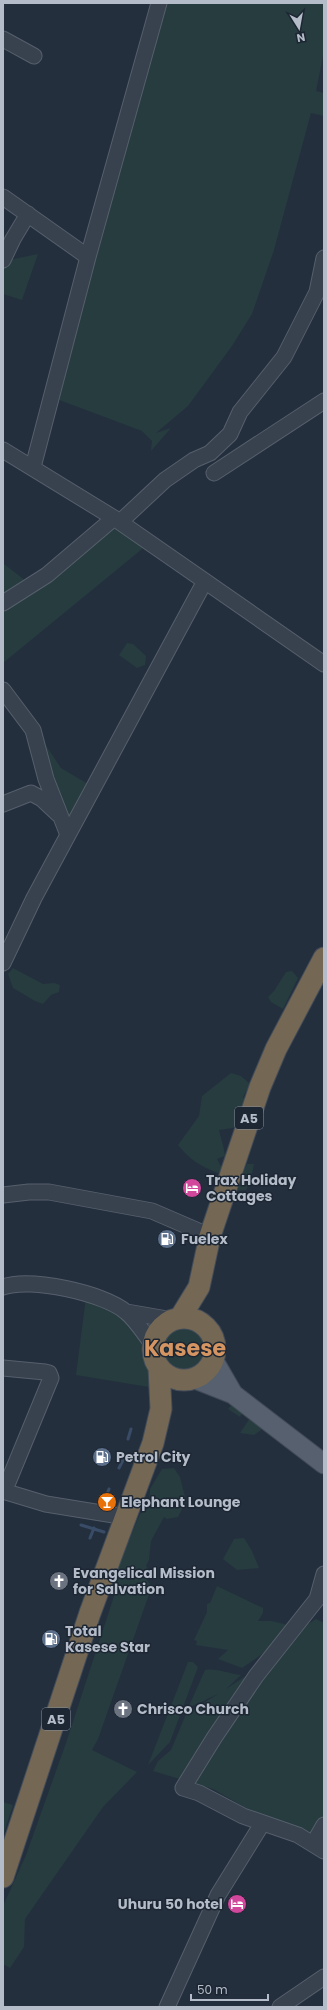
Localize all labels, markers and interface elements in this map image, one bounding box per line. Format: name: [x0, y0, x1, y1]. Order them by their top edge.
north arrow: [279, 8, 319, 48]
text: N: [295, 29, 306, 46]
road number: A5: [235, 1107, 263, 1129]
place label: Trax Holiday Cottages: [206, 1170, 296, 1206]
hotel icon: Trax Holiday Cottages: [181, 1177, 203, 1199]
fuel station icon: Fuelex: [156, 1228, 178, 1250]
place label: Fuelex: [181, 1229, 228, 1249]
district label: Kasese: [144, 1333, 226, 1364]
fuel station icon: Petrol City: [91, 1446, 113, 1468]
place label: Petrol City: [116, 1447, 191, 1467]
bar icon: Elephant Lounge: [96, 1491, 118, 1513]
place label: Elephant Lounge: [121, 1492, 241, 1512]
place label: Evangelical Mission for Salvation: [73, 1563, 215, 1599]
church icon: Evangelical Mission for Salvation: [48, 1570, 70, 1592]
place label: Total Kasese Star: [65, 1621, 150, 1657]
fuel station icon: Total Kasese Star: [40, 1628, 62, 1650]
church icon: Chrisco Church: [112, 1698, 134, 1720]
place label: Chrisco Church: [137, 1699, 249, 1719]
road number: A5: [42, 1708, 70, 1730]
hotel icon: Uhuru 50 hotel: [226, 1893, 248, 1915]
place label: Uhuru 50 hotel: [118, 1894, 223, 1914]
scale bar: [191, 1976, 268, 2002]
text: 50 m: [197, 1981, 228, 1998]

